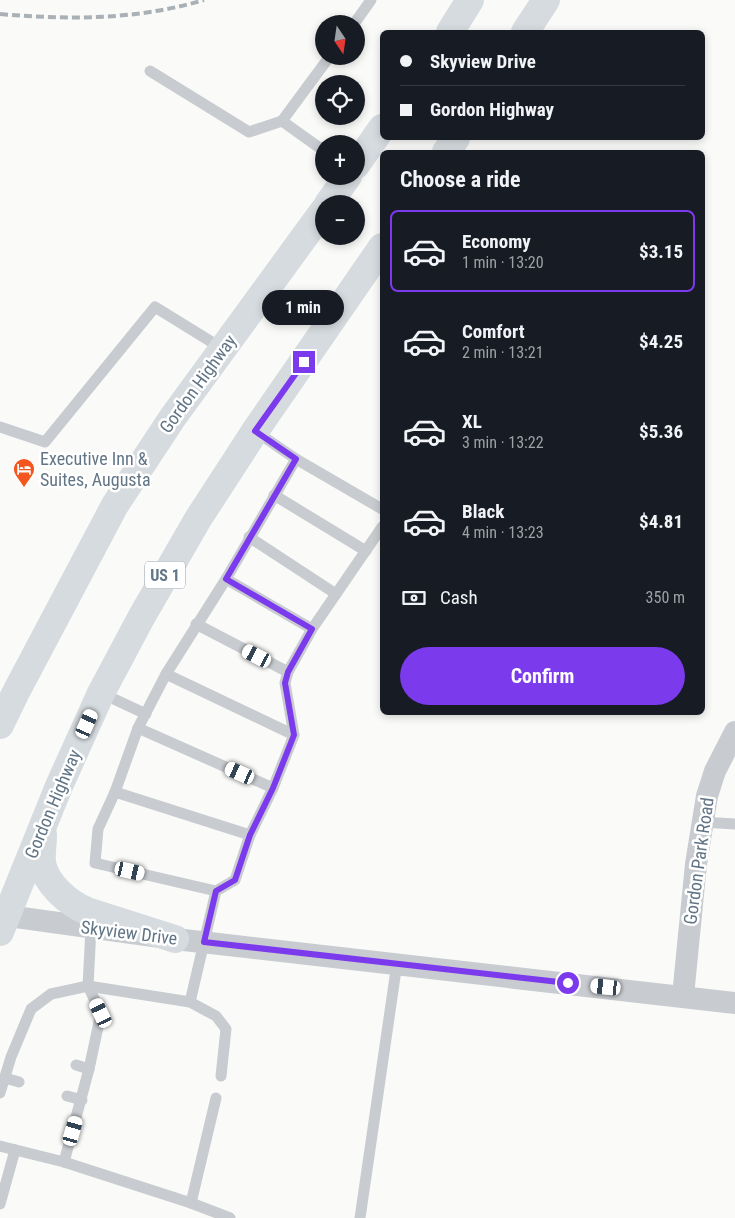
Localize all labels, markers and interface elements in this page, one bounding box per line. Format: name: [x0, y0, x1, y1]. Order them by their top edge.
north arrow: [315, 15, 365, 65]
map controls: [315, 15, 365, 245]
text: Skyview Drive: [430, 50, 536, 73]
button: locate: [315, 75, 365, 125]
text: Gordon Highway: [430, 98, 554, 121]
button: +: [315, 135, 365, 185]
text: Choose a ride: [400, 167, 521, 192]
button: −: [315, 195, 365, 245]
icon: car: [402, 229, 447, 274]
text: Economy: [462, 230, 531, 253]
text: $3.15: [639, 240, 683, 263]
text: 1 min · 13:20: [462, 253, 544, 272]
callout: 1 min: [263, 290, 345, 324]
text: 1 min: [285, 298, 321, 317]
icon: car: [402, 319, 447, 364]
text: Comfort: [462, 320, 525, 343]
street label: Gordon Highway: [155, 330, 241, 437]
text: $4.25: [639, 330, 683, 353]
text: 2 min · 13:21: [462, 343, 544, 362]
route end: [293, 351, 315, 373]
icon: car: [402, 409, 447, 454]
text: XL: [462, 410, 482, 433]
text: $5.36: [639, 420, 683, 443]
text: 3 min · 13:22: [462, 433, 544, 452]
place label: Executive Inn & Suites, Augusta: [40, 448, 151, 490]
hotel icon: Executive Inn & Suites, Augusta: [12, 457, 36, 488]
icon: car: [402, 499, 447, 544]
text: Black: [462, 500, 504, 523]
text: $4.81: [639, 510, 683, 533]
text: 4 min · 13:23: [462, 523, 544, 542]
road number: US 1: [145, 562, 185, 588]
icon: cash: [400, 584, 428, 612]
text: Cash: [440, 586, 478, 609]
text: 350 m: [646, 588, 685, 607]
car: [240, 643, 273, 669]
button: Confirm: [400, 647, 685, 705]
car: [74, 707, 99, 741]
street label: Gordon Highway: [20, 746, 85, 861]
car: [223, 760, 256, 786]
street label: Gordon Park Road: [679, 796, 718, 926]
car: [113, 860, 146, 882]
street label: Skyview Drive: [80, 916, 178, 949]
route start: [557, 972, 579, 994]
car: [590, 978, 621, 996]
car: [87, 996, 114, 1030]
car: [61, 1115, 84, 1147]

